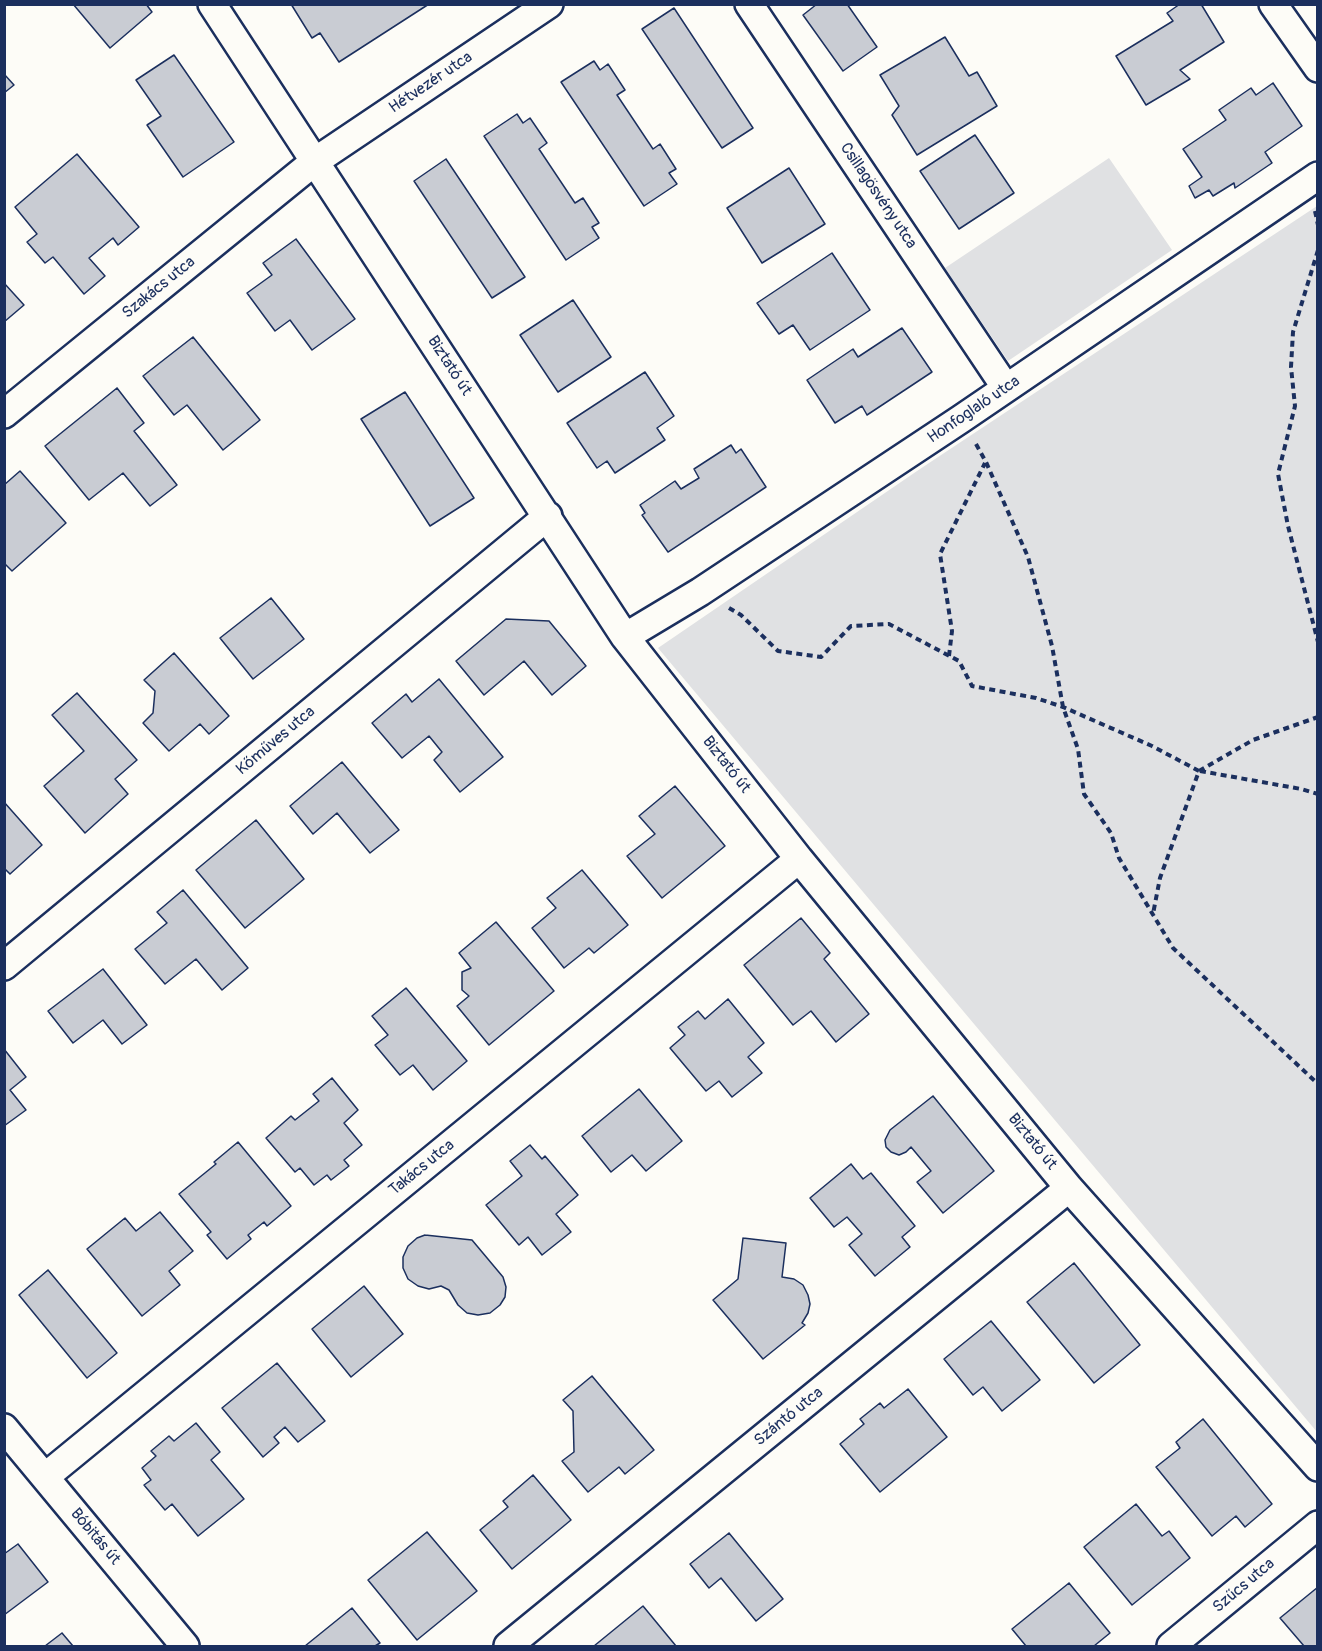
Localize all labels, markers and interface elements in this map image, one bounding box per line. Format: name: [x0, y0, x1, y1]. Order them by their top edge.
street label: Hétvezér utca: [386, 48, 476, 118]
street label: Csillagösvény utca: [835, 139, 921, 253]
street label: Szakács utca: [119, 253, 199, 323]
street label: Biztató út: [423, 333, 475, 399]
street label: Honfoglaló utca: [924, 372, 1024, 448]
street label: Kőműves utca: [233, 703, 319, 779]
street label: Biztató út: [698, 733, 754, 797]
street label: Biztató út: [1003, 1110, 1061, 1174]
street label: Takács utca: [386, 1136, 458, 1200]
street label: Szántó utca: [751, 1383, 827, 1451]
street label: Bóbitás út: [66, 1505, 124, 1569]
street label: Szűcs utca: [1209, 1555, 1279, 1617]

